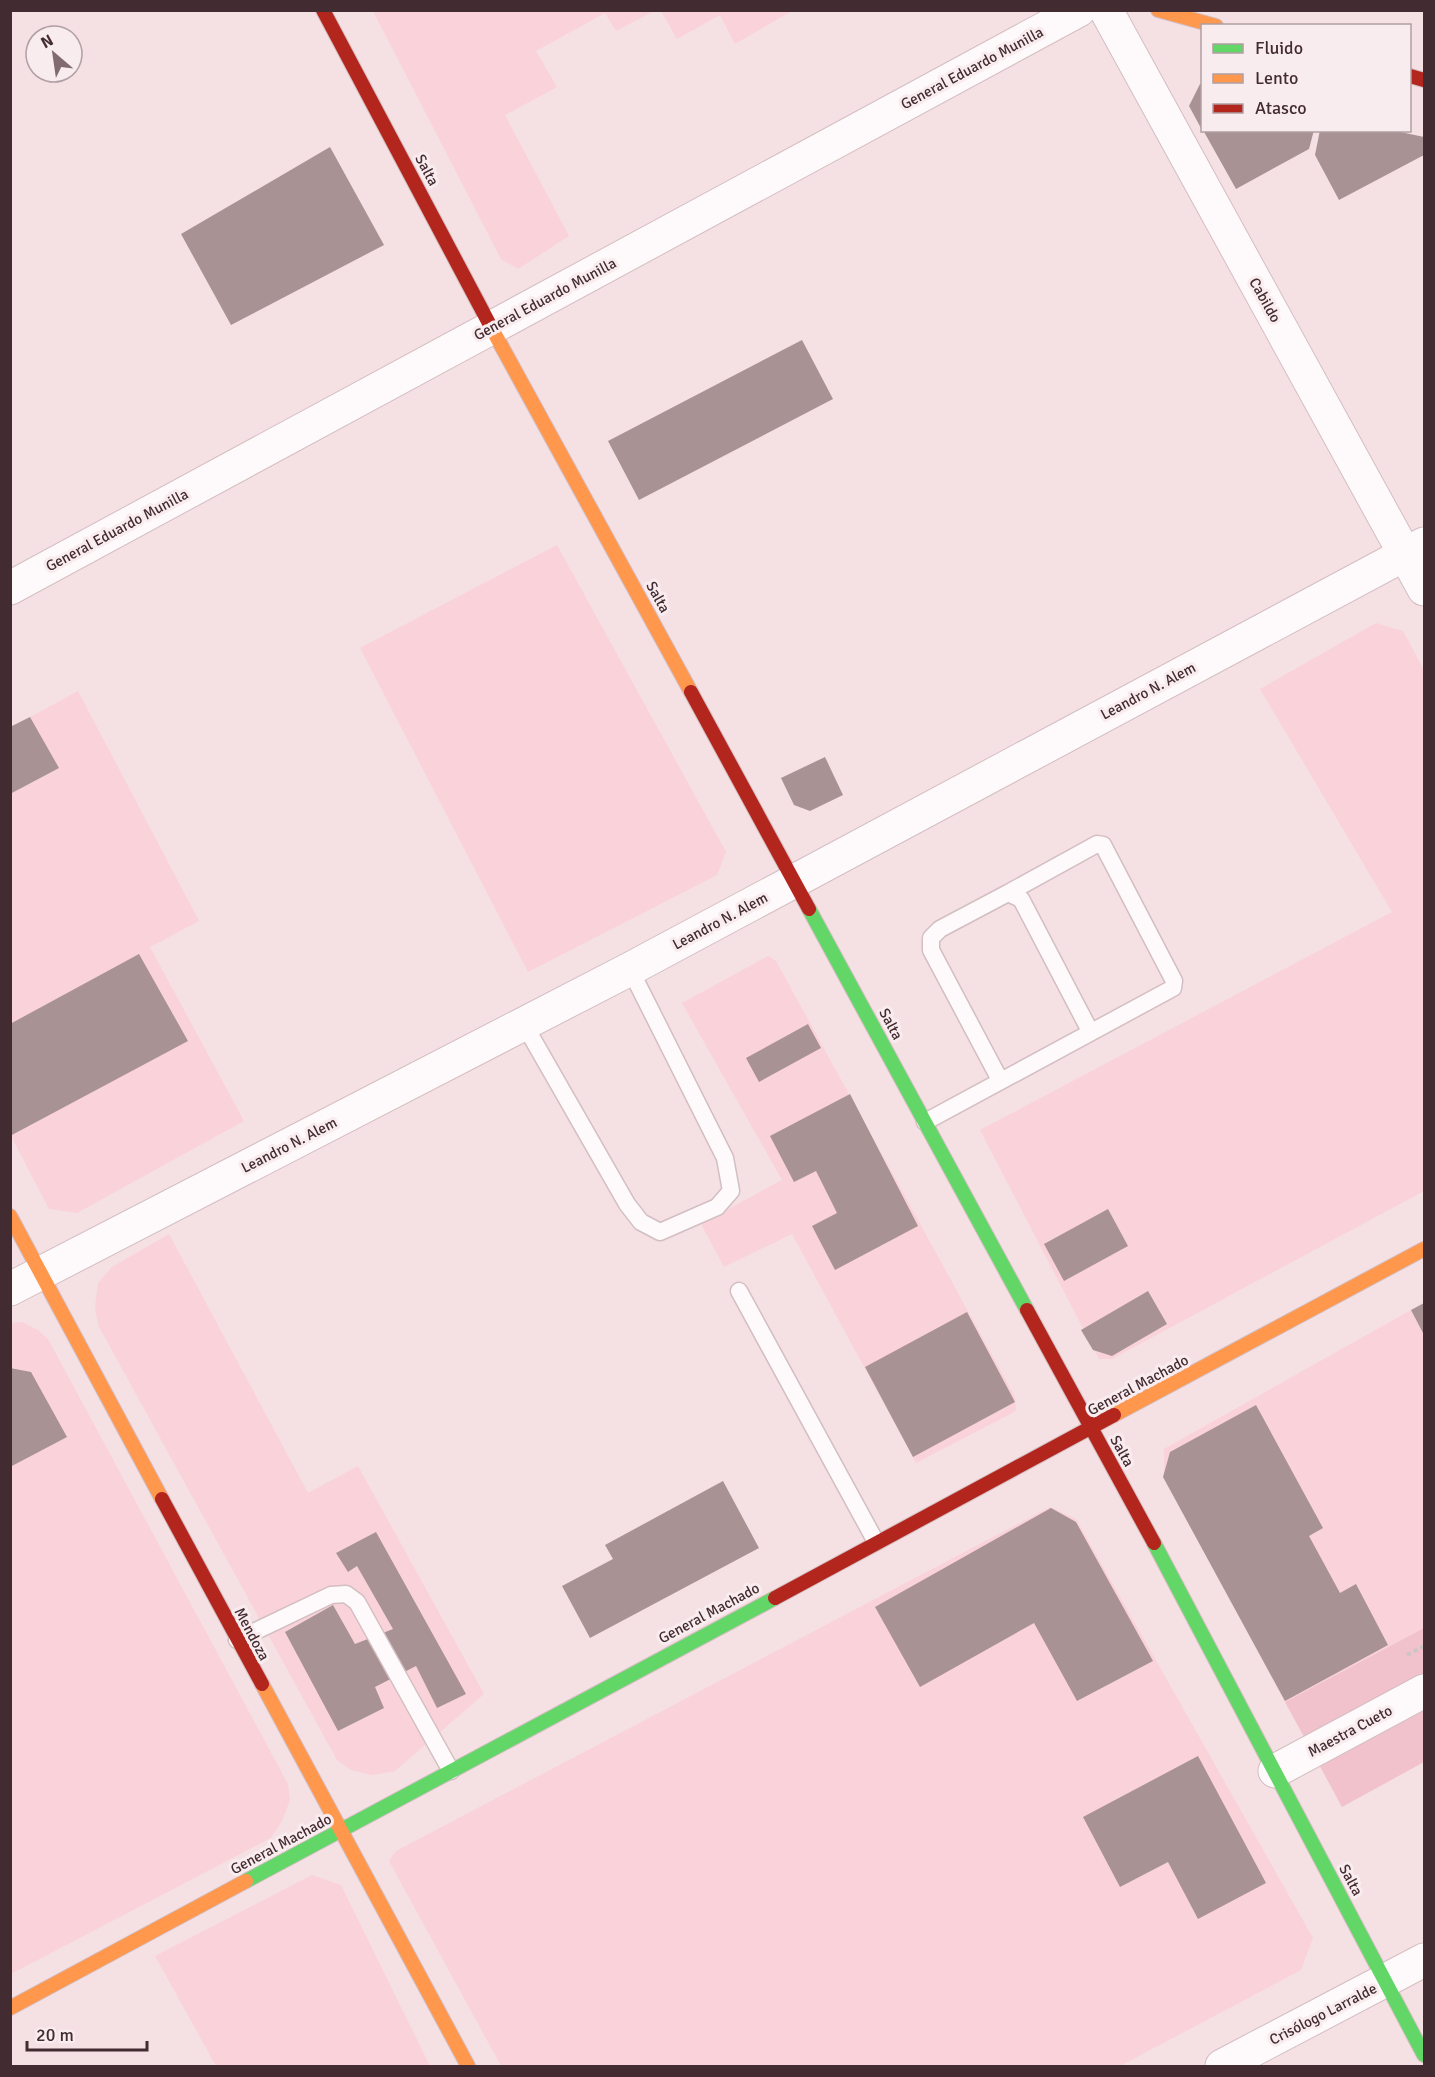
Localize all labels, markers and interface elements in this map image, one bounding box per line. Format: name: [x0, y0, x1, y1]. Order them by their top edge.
street label: General Eduardo Munilla: [898, 23, 1046, 113]
north arrow: [24, 24, 84, 84]
legend: [1201, 24, 1411, 132]
text: N: [37, 30, 57, 53]
text: Fluido: [1255, 37, 1303, 59]
text: Lento: [1255, 67, 1298, 89]
text: Atasco: [1255, 97, 1307, 119]
street label: Salta: [411, 151, 443, 189]
street label: General Eduardo Munilla: [471, 254, 619, 344]
street label: Cabildo: [1245, 274, 1285, 326]
street label: General Eduardo Munilla: [43, 485, 191, 575]
street label: Salta: [642, 578, 674, 616]
street label: Leandro N. Alem: [1097, 658, 1199, 724]
street label: Leandro N. Alem: [669, 888, 771, 954]
street label: Salta: [875, 1005, 907, 1043]
street label: Leandro N. Alem: [238, 1113, 340, 1177]
street label: General Machado: [1084, 1351, 1192, 1419]
street label: Salta: [1106, 1432, 1138, 1470]
street label: General Machado: [655, 1579, 763, 1647]
street label: Mendoza: [231, 1604, 273, 1664]
street label: Maestra Cueto: [1305, 1701, 1395, 1761]
street label: General Machado: [227, 1810, 335, 1878]
street label: Salta: [1335, 1861, 1367, 1899]
street label: Crisólogo Larralde: [1266, 1979, 1380, 2049]
scale bar: [27, 2014, 147, 2052]
text: 20 m: [36, 2024, 74, 2046]

